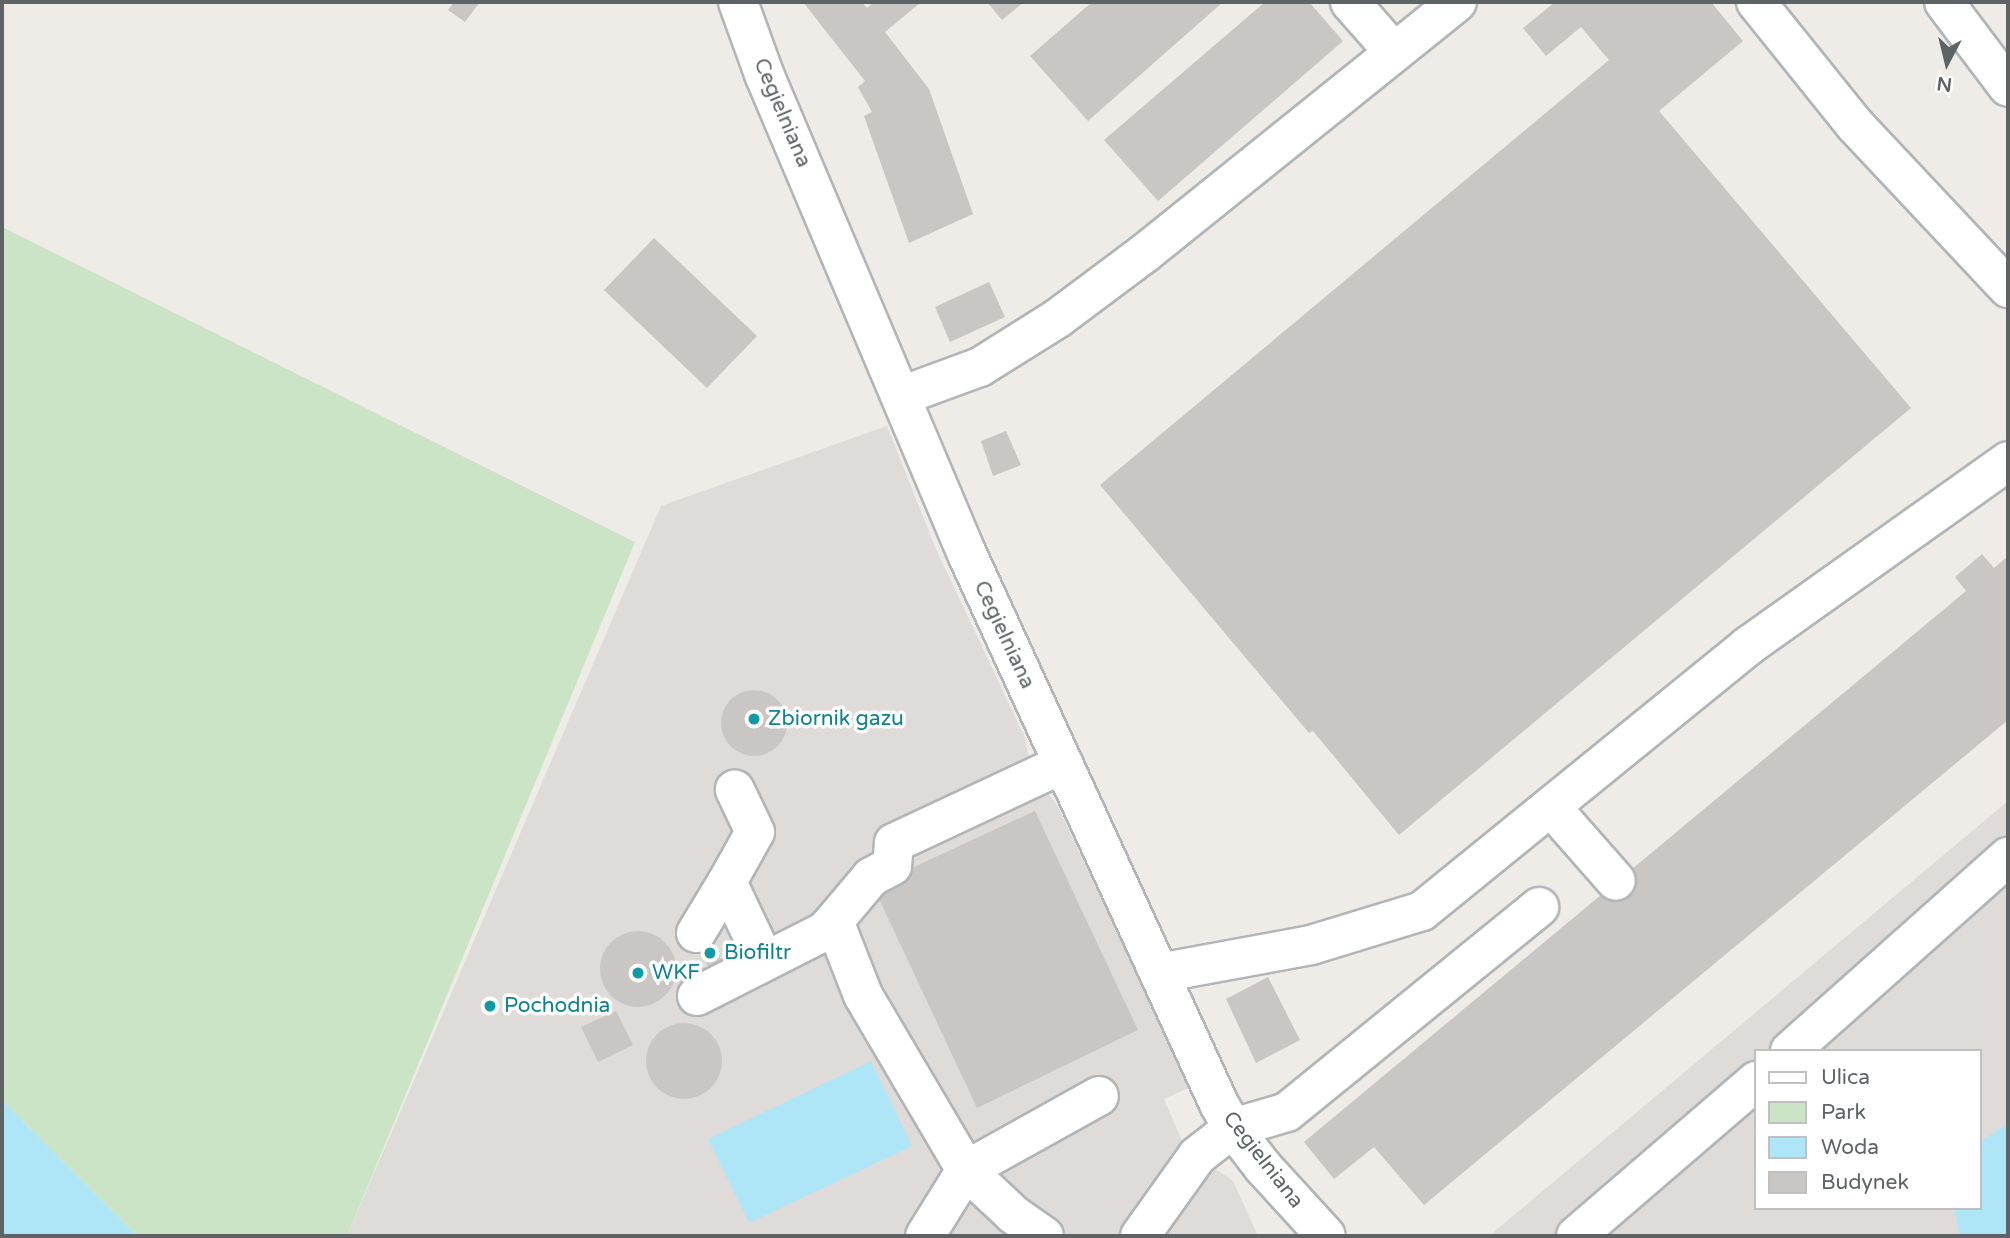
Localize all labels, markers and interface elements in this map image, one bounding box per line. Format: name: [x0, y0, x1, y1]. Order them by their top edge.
north arrow: [1912, 28, 1982, 98]
street label: Cegielniana: [748, 55, 816, 171]
text: N: [1936, 72, 1953, 96]
street label: Cegielniana: [968, 577, 1040, 693]
place label: Zbiornik gazu: [768, 706, 904, 732]
marker: Zbiornik gazu: [746, 711, 762, 727]
place label: Biofiltr: [724, 940, 791, 966]
marker: Biofiltr: [702, 945, 718, 961]
place label: WKF: [652, 960, 700, 986]
marker: WKF: [630, 965, 646, 981]
place label: Pochodnia: [504, 993, 610, 1019]
marker: Pochodnia: [482, 998, 498, 1014]
legend: [1755, 1049, 1982, 1210]
text: Ulica: [1821, 1065, 1870, 1090]
text: Park: [1821, 1100, 1866, 1125]
street label: Cegielniana: [1217, 1106, 1309, 1214]
text: Woda: [1821, 1135, 1879, 1160]
text: Budynek: [1821, 1170, 1909, 1195]

